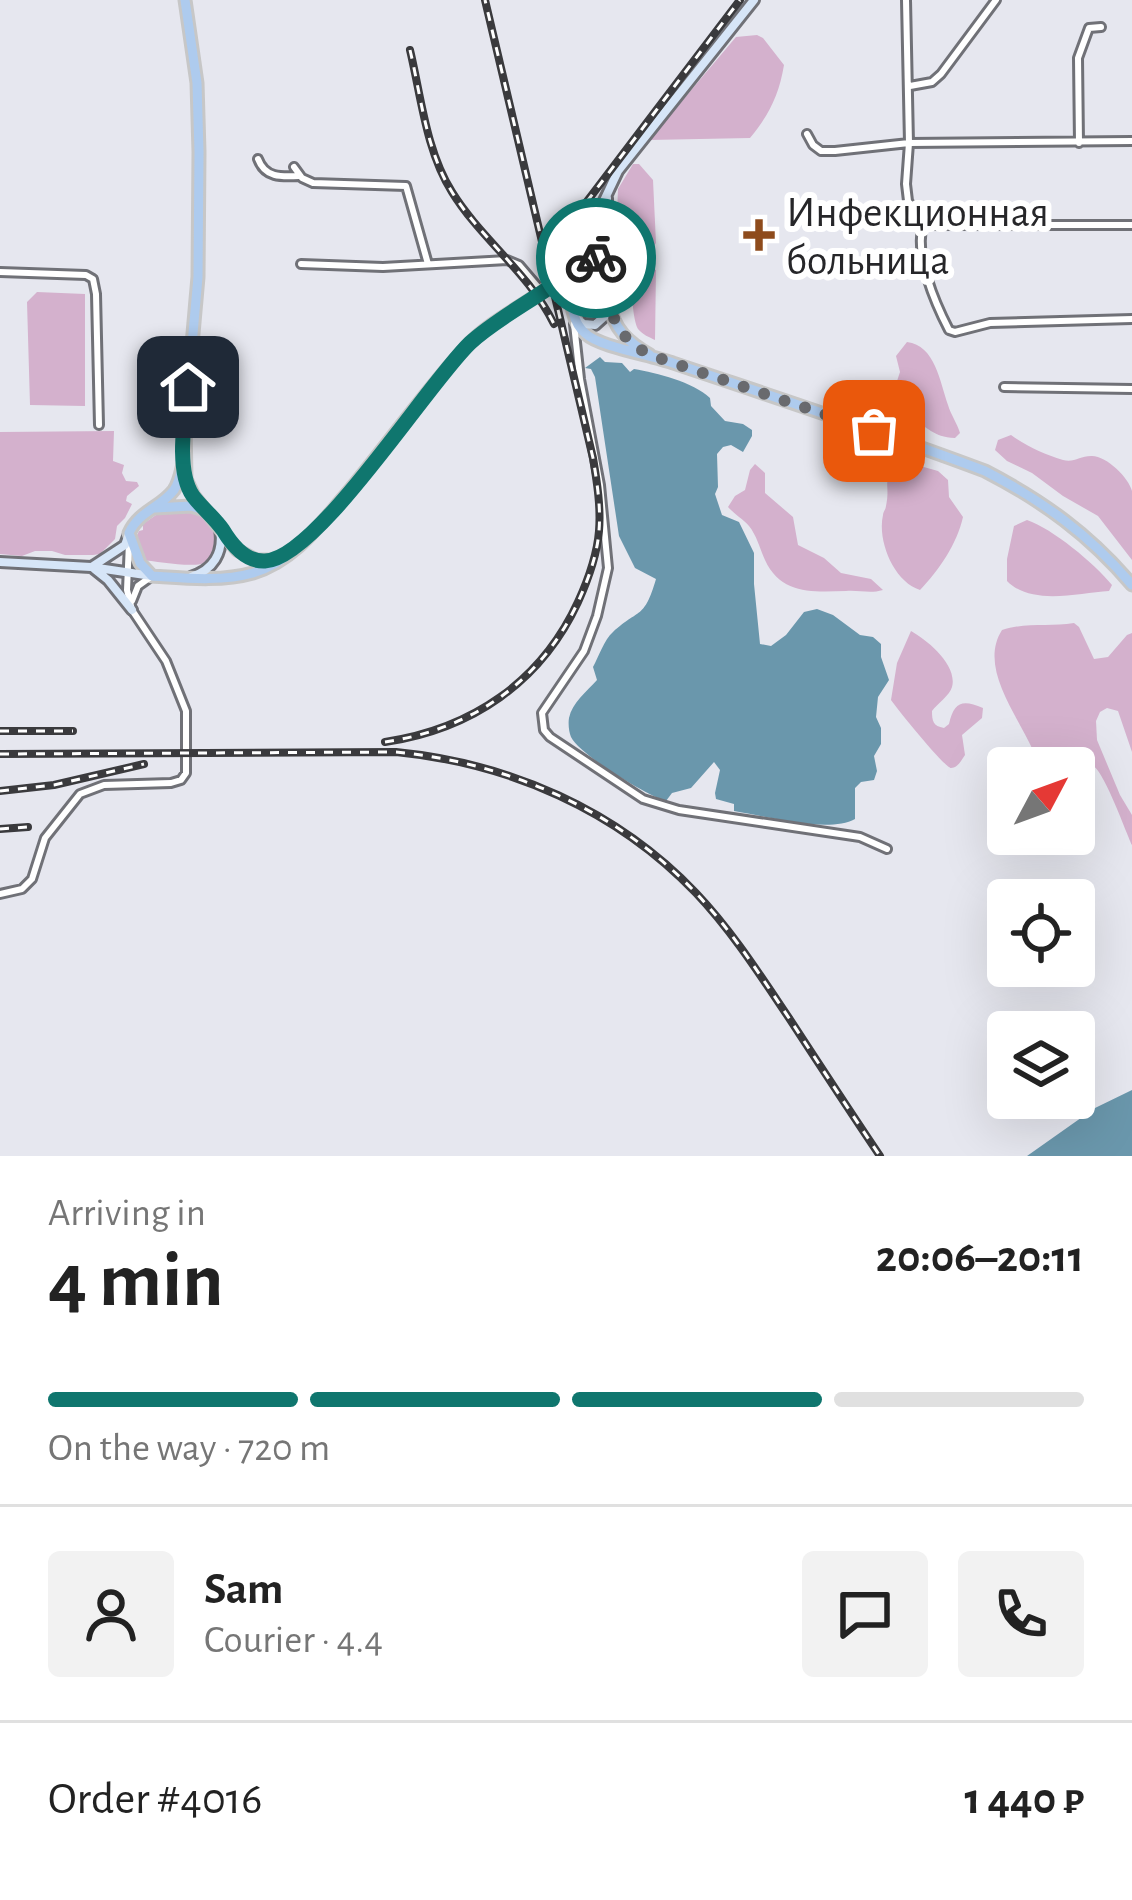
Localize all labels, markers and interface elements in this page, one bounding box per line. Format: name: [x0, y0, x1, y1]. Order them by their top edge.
place label: Инфекционная больница: [786, 192, 1049, 282]
courier: [536, 198, 656, 318]
marker: Инфекционная больница: [743, 219, 775, 251]
icon: bike: [563, 225, 629, 291]
pin: [137, 336, 239, 438]
icon: home: [155, 354, 221, 420]
pin: [823, 380, 925, 482]
icon: bag: [841, 398, 907, 464]
north arrow: [987, 747, 1095, 855]
map controls: [987, 747, 1095, 1119]
button: locate: [987, 879, 1095, 987]
button: layers: [987, 1011, 1095, 1119]
text: Arriving in: [48, 1194, 206, 1233]
text: 20:06–20:11: [876, 1235, 1084, 1280]
text: 4 min: [48, 1243, 224, 1321]
text: On the way · 720 m: [48, 1429, 330, 1468]
button: person: [48, 1551, 174, 1677]
button: chat: [802, 1551, 928, 1677]
button: phone: [958, 1551, 1084, 1677]
text: Sam: [204, 1567, 283, 1612]
text: Courier · 4.4: [204, 1621, 383, 1660]
text: Order #4016: [48, 1777, 262, 1822]
text: 1 440 ₽: [964, 1777, 1084, 1822]

